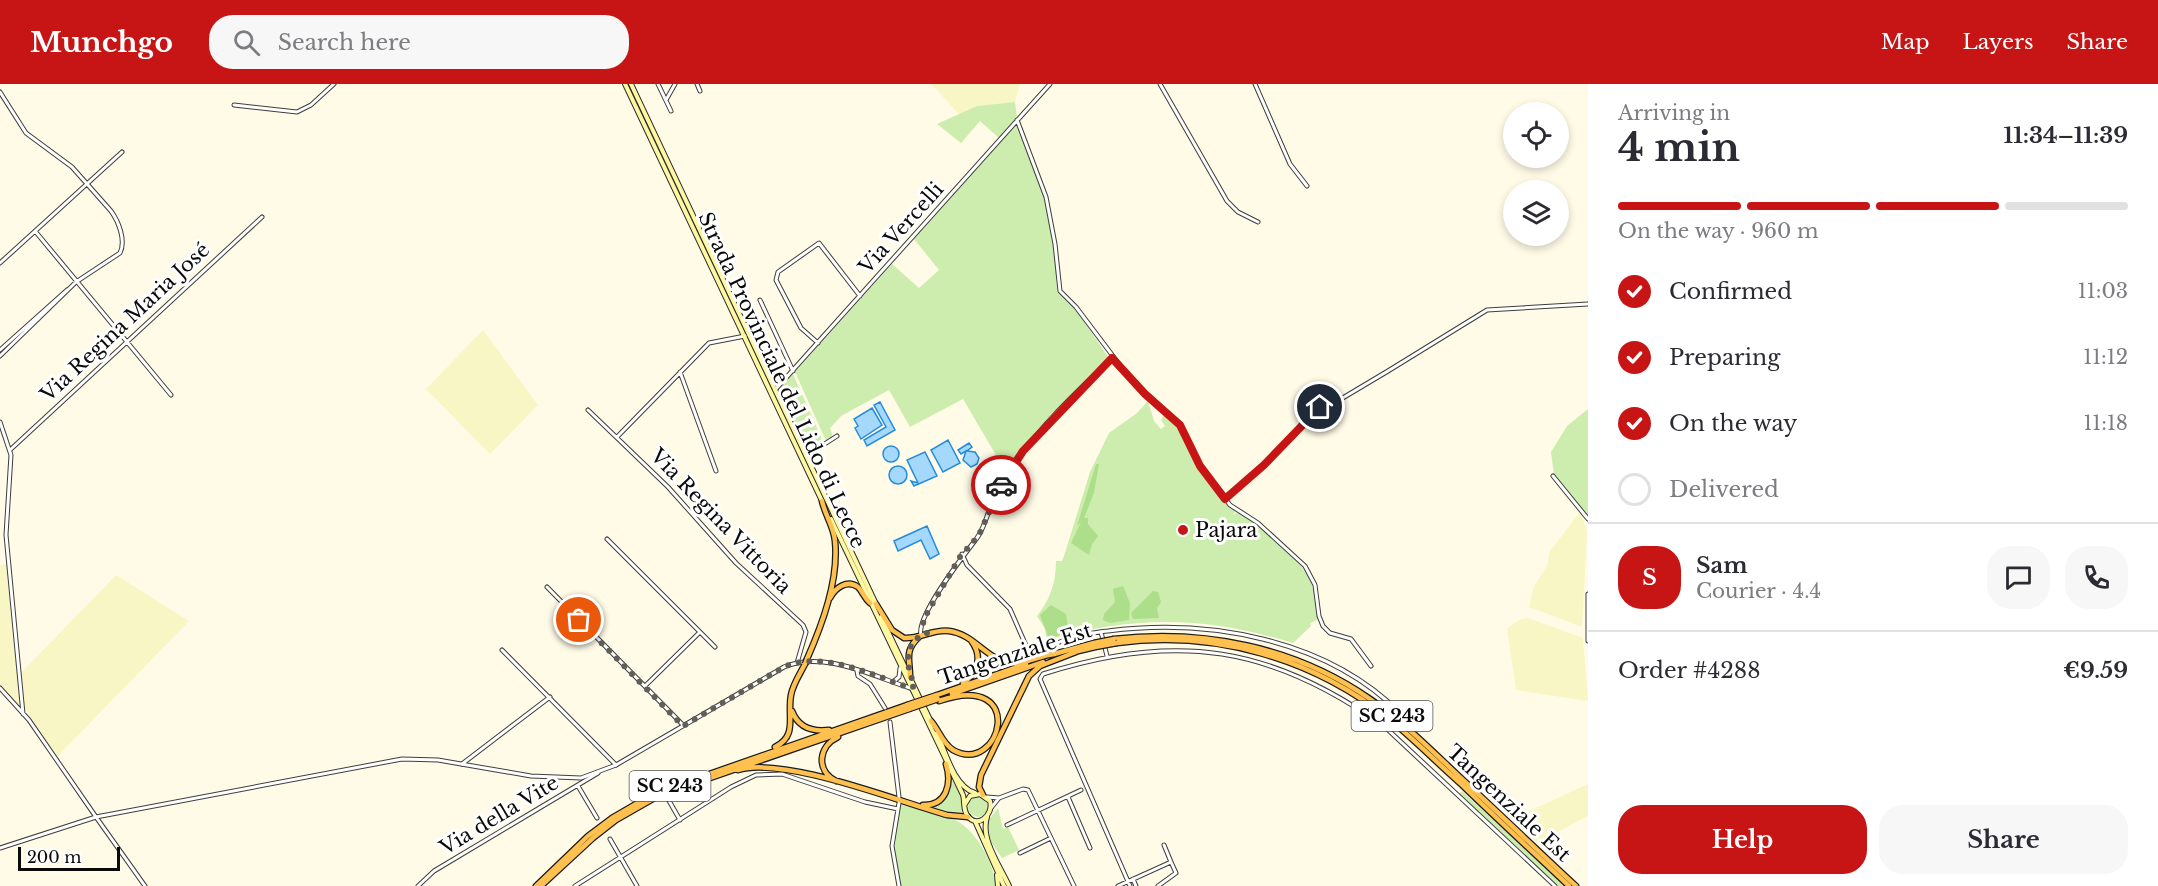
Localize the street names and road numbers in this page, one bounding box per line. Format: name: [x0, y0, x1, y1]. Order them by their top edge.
street label: Via Vercelli: [853, 177, 948, 279]
street label: Strada Provinciale del Lido di Lecce: [693, 208, 871, 552]
street label: Via Regina Maria José: [35, 238, 214, 407]
street label: Via Regina Vittoria: [645, 443, 797, 599]
street label: Tangenziale Est: [935, 618, 1095, 690]
road number: SC 243: [1352, 701, 1432, 731]
street label: Tangenziale Est: [1442, 740, 1576, 867]
street label: Via della Vite: [435, 770, 563, 860]
road number: SC 243: [630, 771, 710, 801]

